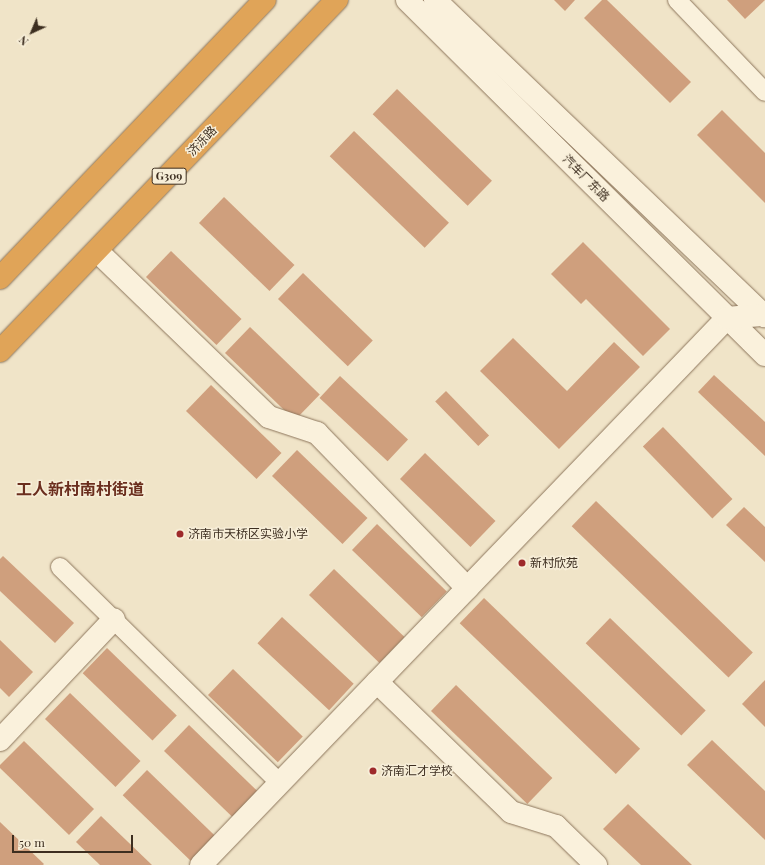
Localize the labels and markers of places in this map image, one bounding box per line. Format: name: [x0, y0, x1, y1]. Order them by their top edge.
place label: 济南市天桥区实验小学: [188, 527, 308, 541]
marker: 济南市天桥区实验小学: [175, 529, 185, 539]
place label: 新村欣苑: [530, 556, 578, 570]
marker: 新村欣苑: [517, 558, 527, 568]
place label: 济南汇才学校: [381, 764, 453, 778]
marker: 济南汇才学校: [368, 766, 378, 776]

